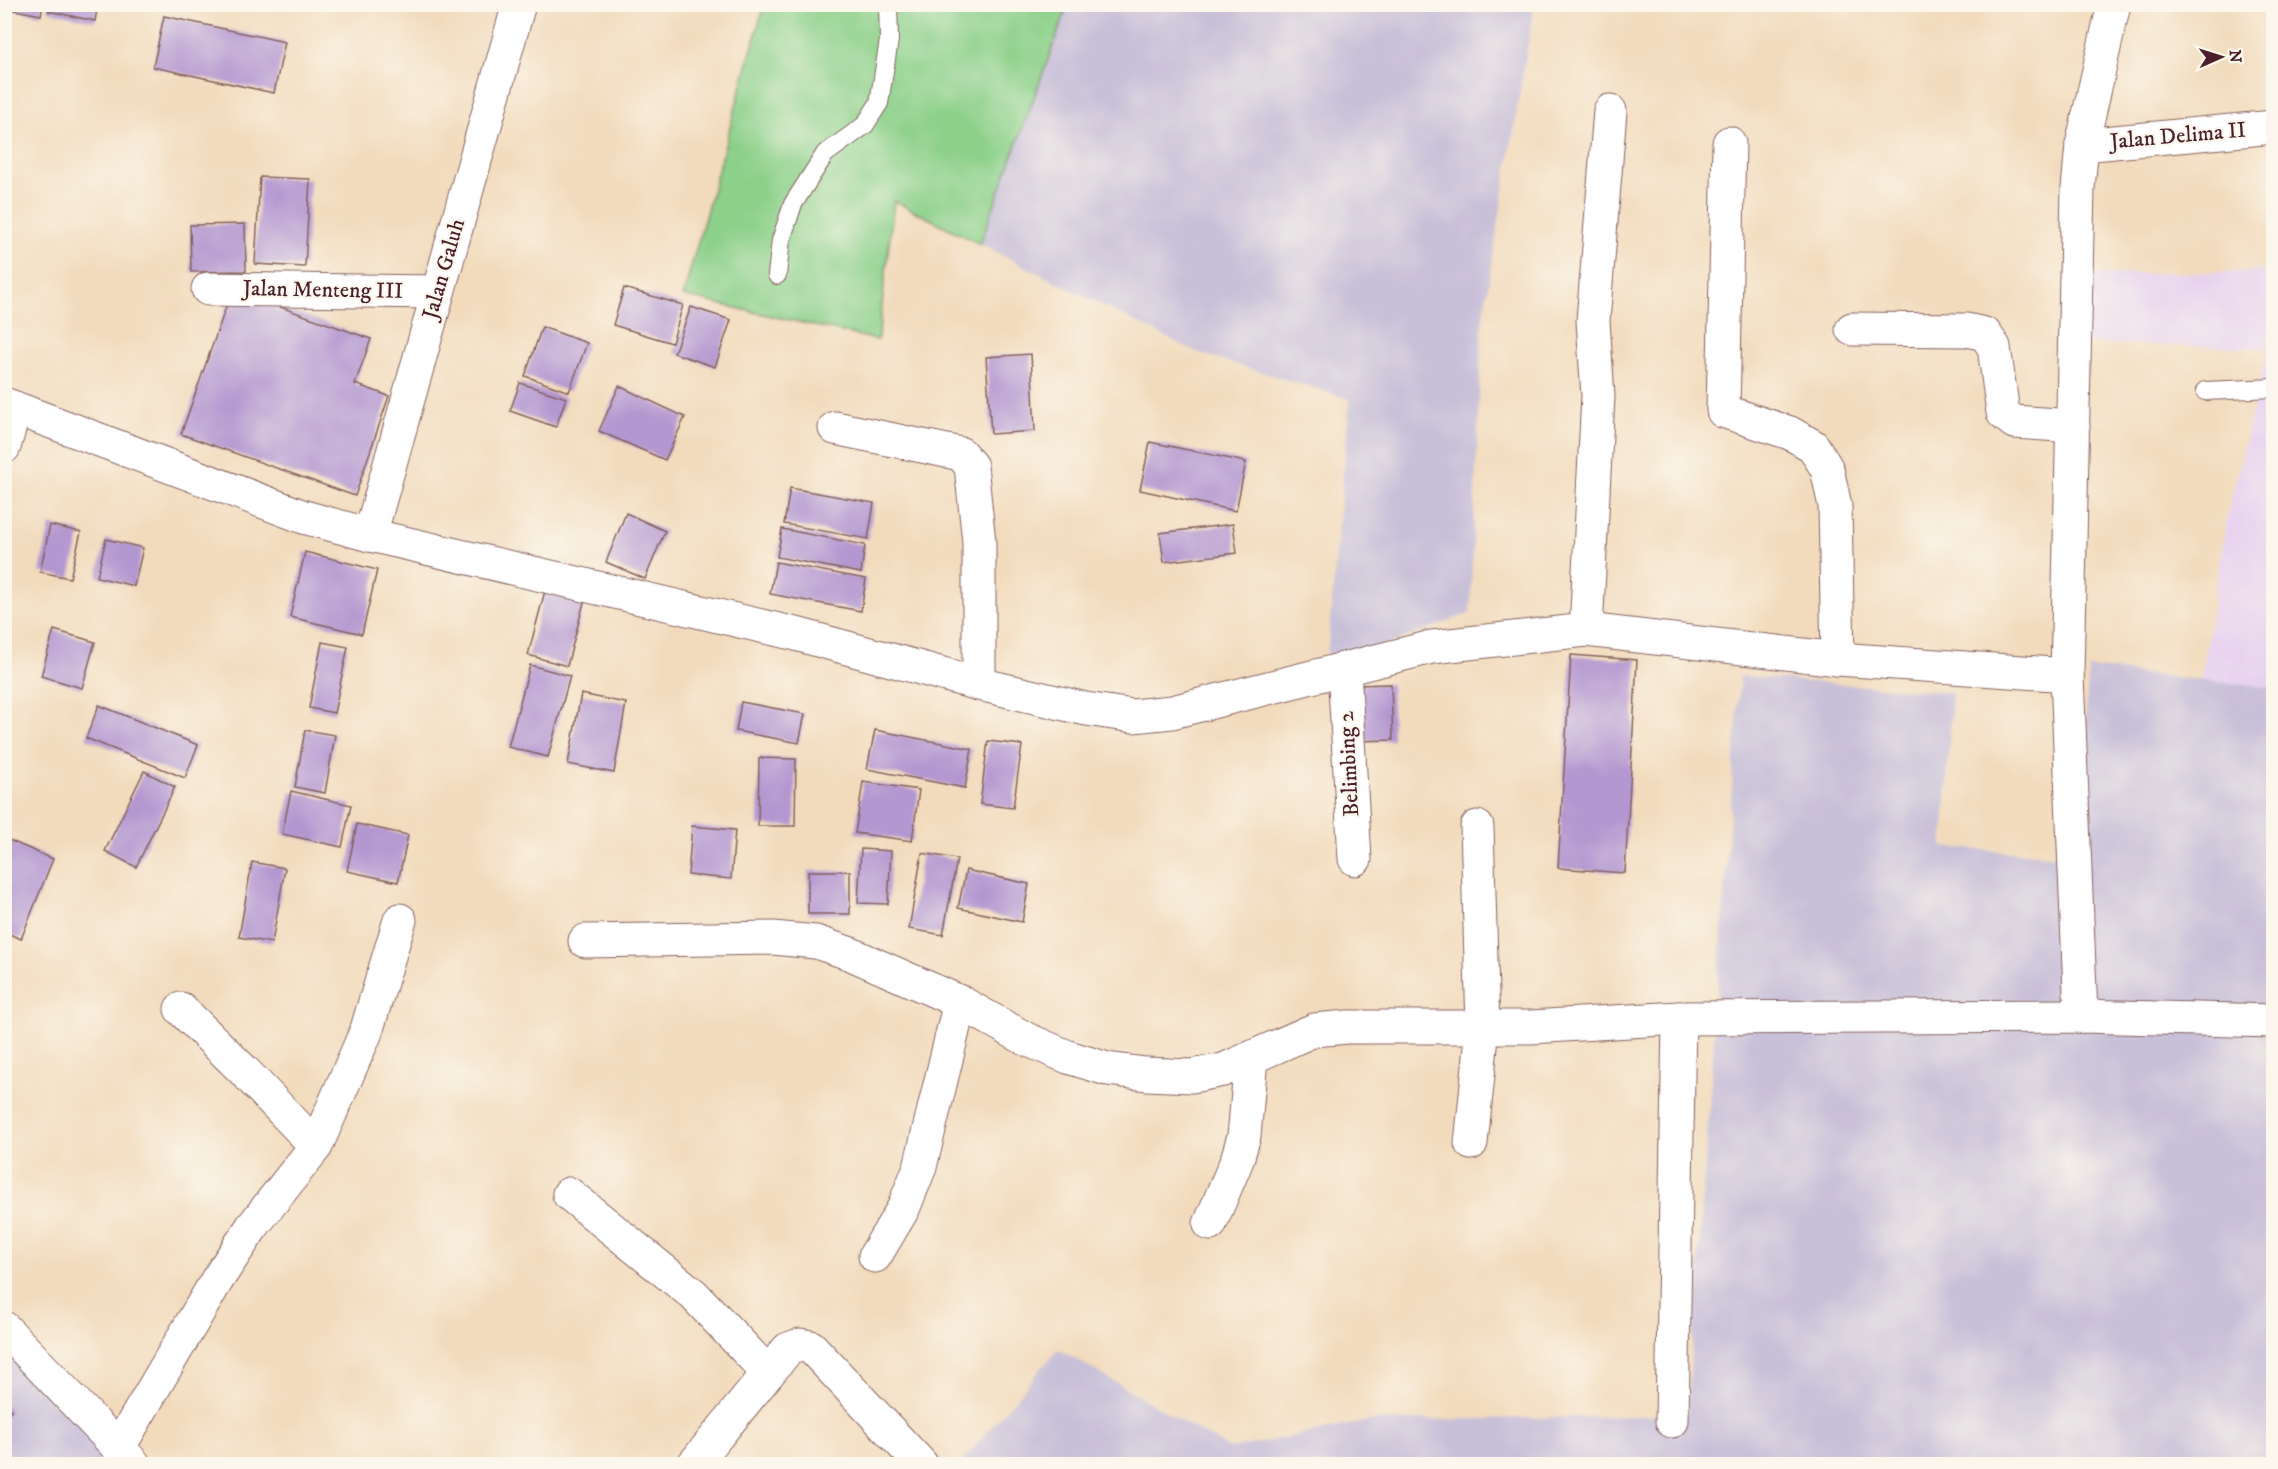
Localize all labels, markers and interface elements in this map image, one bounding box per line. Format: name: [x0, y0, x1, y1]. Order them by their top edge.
north arrow: [2191, 27, 2251, 87]
text: N: [2225, 49, 2245, 63]
street label: Jalan Delima II: [2107, 117, 2247, 156]
street label: Jalan Galuh: [416, 215, 471, 324]
street label: Jalan Menteng III: [241, 275, 403, 305]
street label: Belimbing 2: [1333, 710, 1365, 817]

